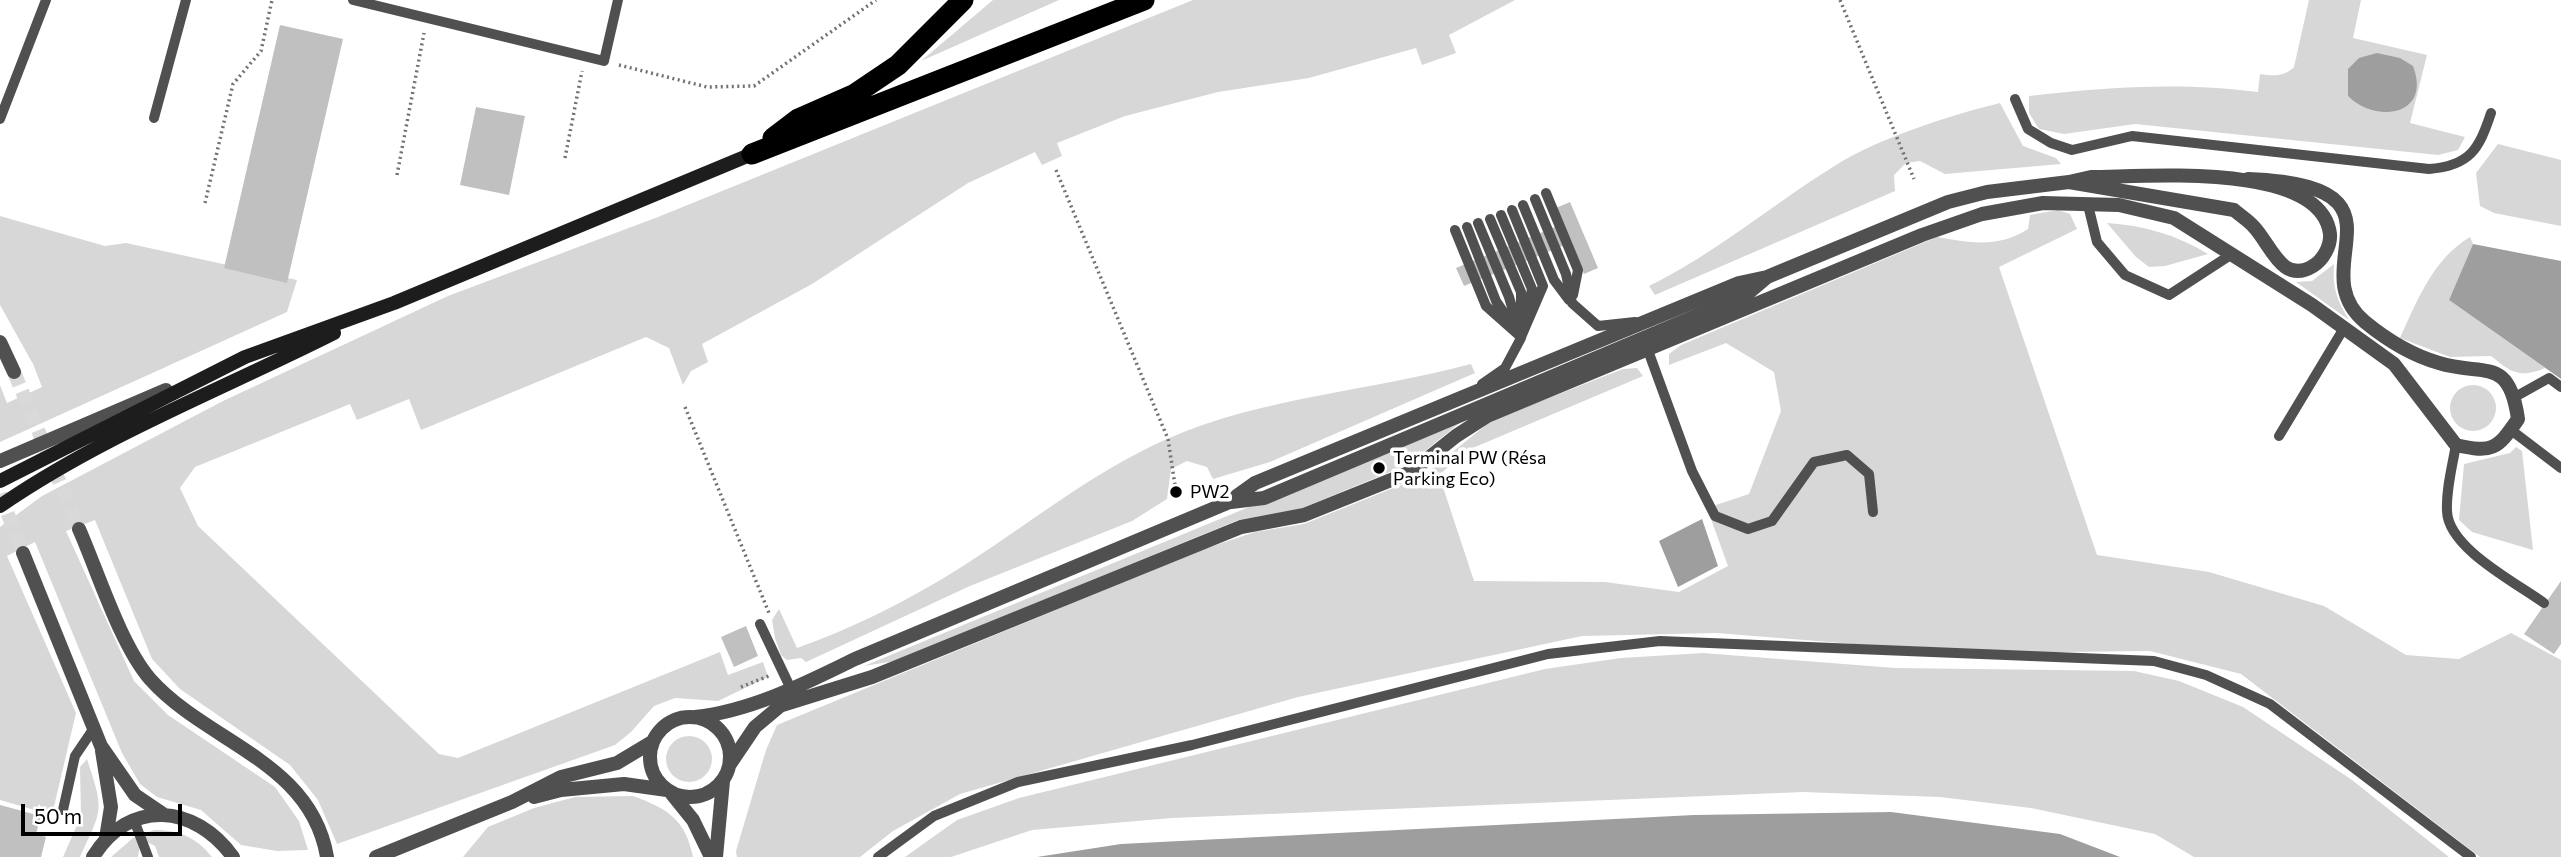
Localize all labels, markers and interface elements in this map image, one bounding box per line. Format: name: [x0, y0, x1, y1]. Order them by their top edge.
place label: Terminal PW (Résa Parking Eco): [1393, 447, 1546, 490]
marker: Terminal PW (Résa Parking Eco): [1371, 460, 1387, 476]
place label: PW2: [1190, 481, 1230, 503]
marker: PW2: [1168, 484, 1184, 500]
scale bar: [24, 790, 186, 834]
text: 50 m: [34, 803, 82, 828]

